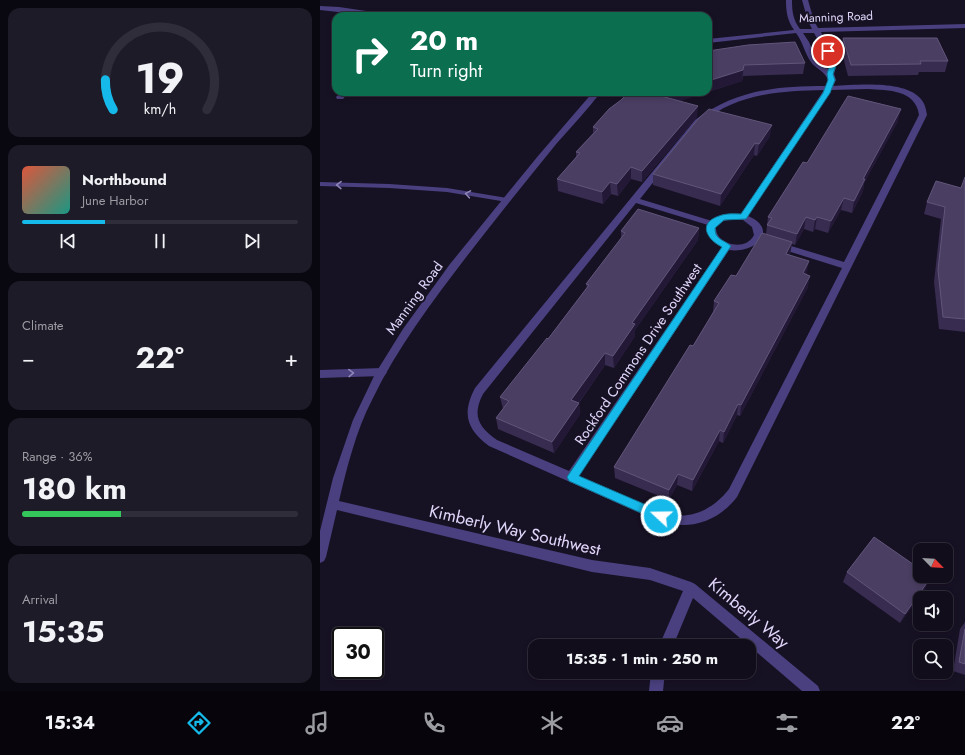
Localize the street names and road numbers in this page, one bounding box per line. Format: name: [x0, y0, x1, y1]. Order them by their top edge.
street label: Manning Road: [799, 7, 873, 27]
street label: Manning Road: [381, 257, 447, 339]
street label: Rockford Commons Drive Southwest: [570, 259, 707, 449]
street label: Kimberly Way Southwest: [427, 499, 603, 561]
street label: Kimberly Way: [703, 572, 795, 654]

